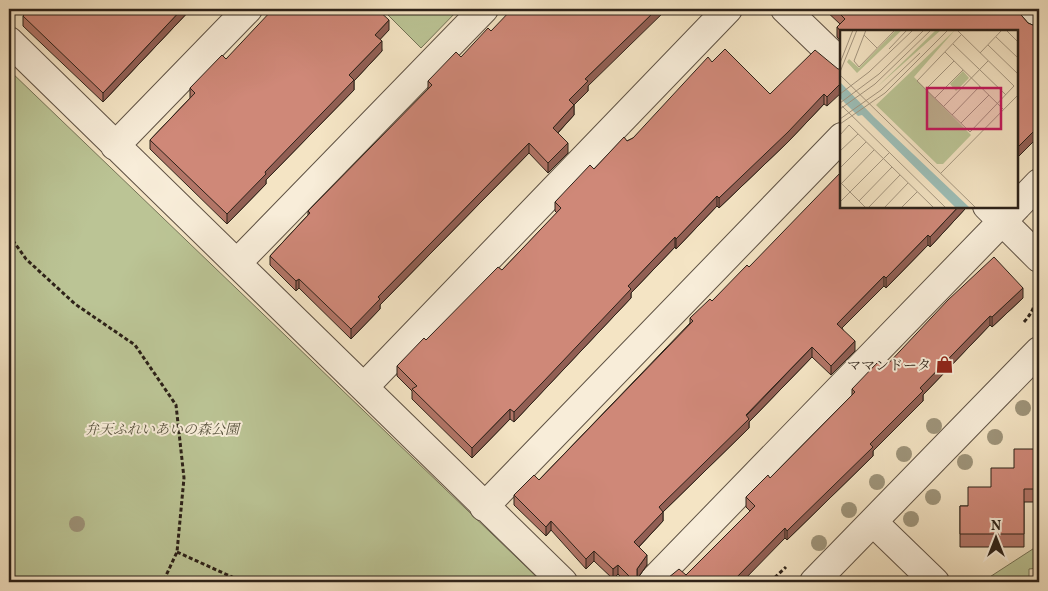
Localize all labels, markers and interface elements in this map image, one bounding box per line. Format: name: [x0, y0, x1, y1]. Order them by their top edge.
inset map: [840, 30, 1018, 208]
shop icon: ママンドータ: [935, 355, 955, 375]
place label: ママンドータ: [847, 357, 931, 376]
park label: 弁天ふれいあいの森公園: [85, 421, 241, 440]
north arrow: [970, 514, 1020, 564]
text: N: [991, 517, 1001, 536]

